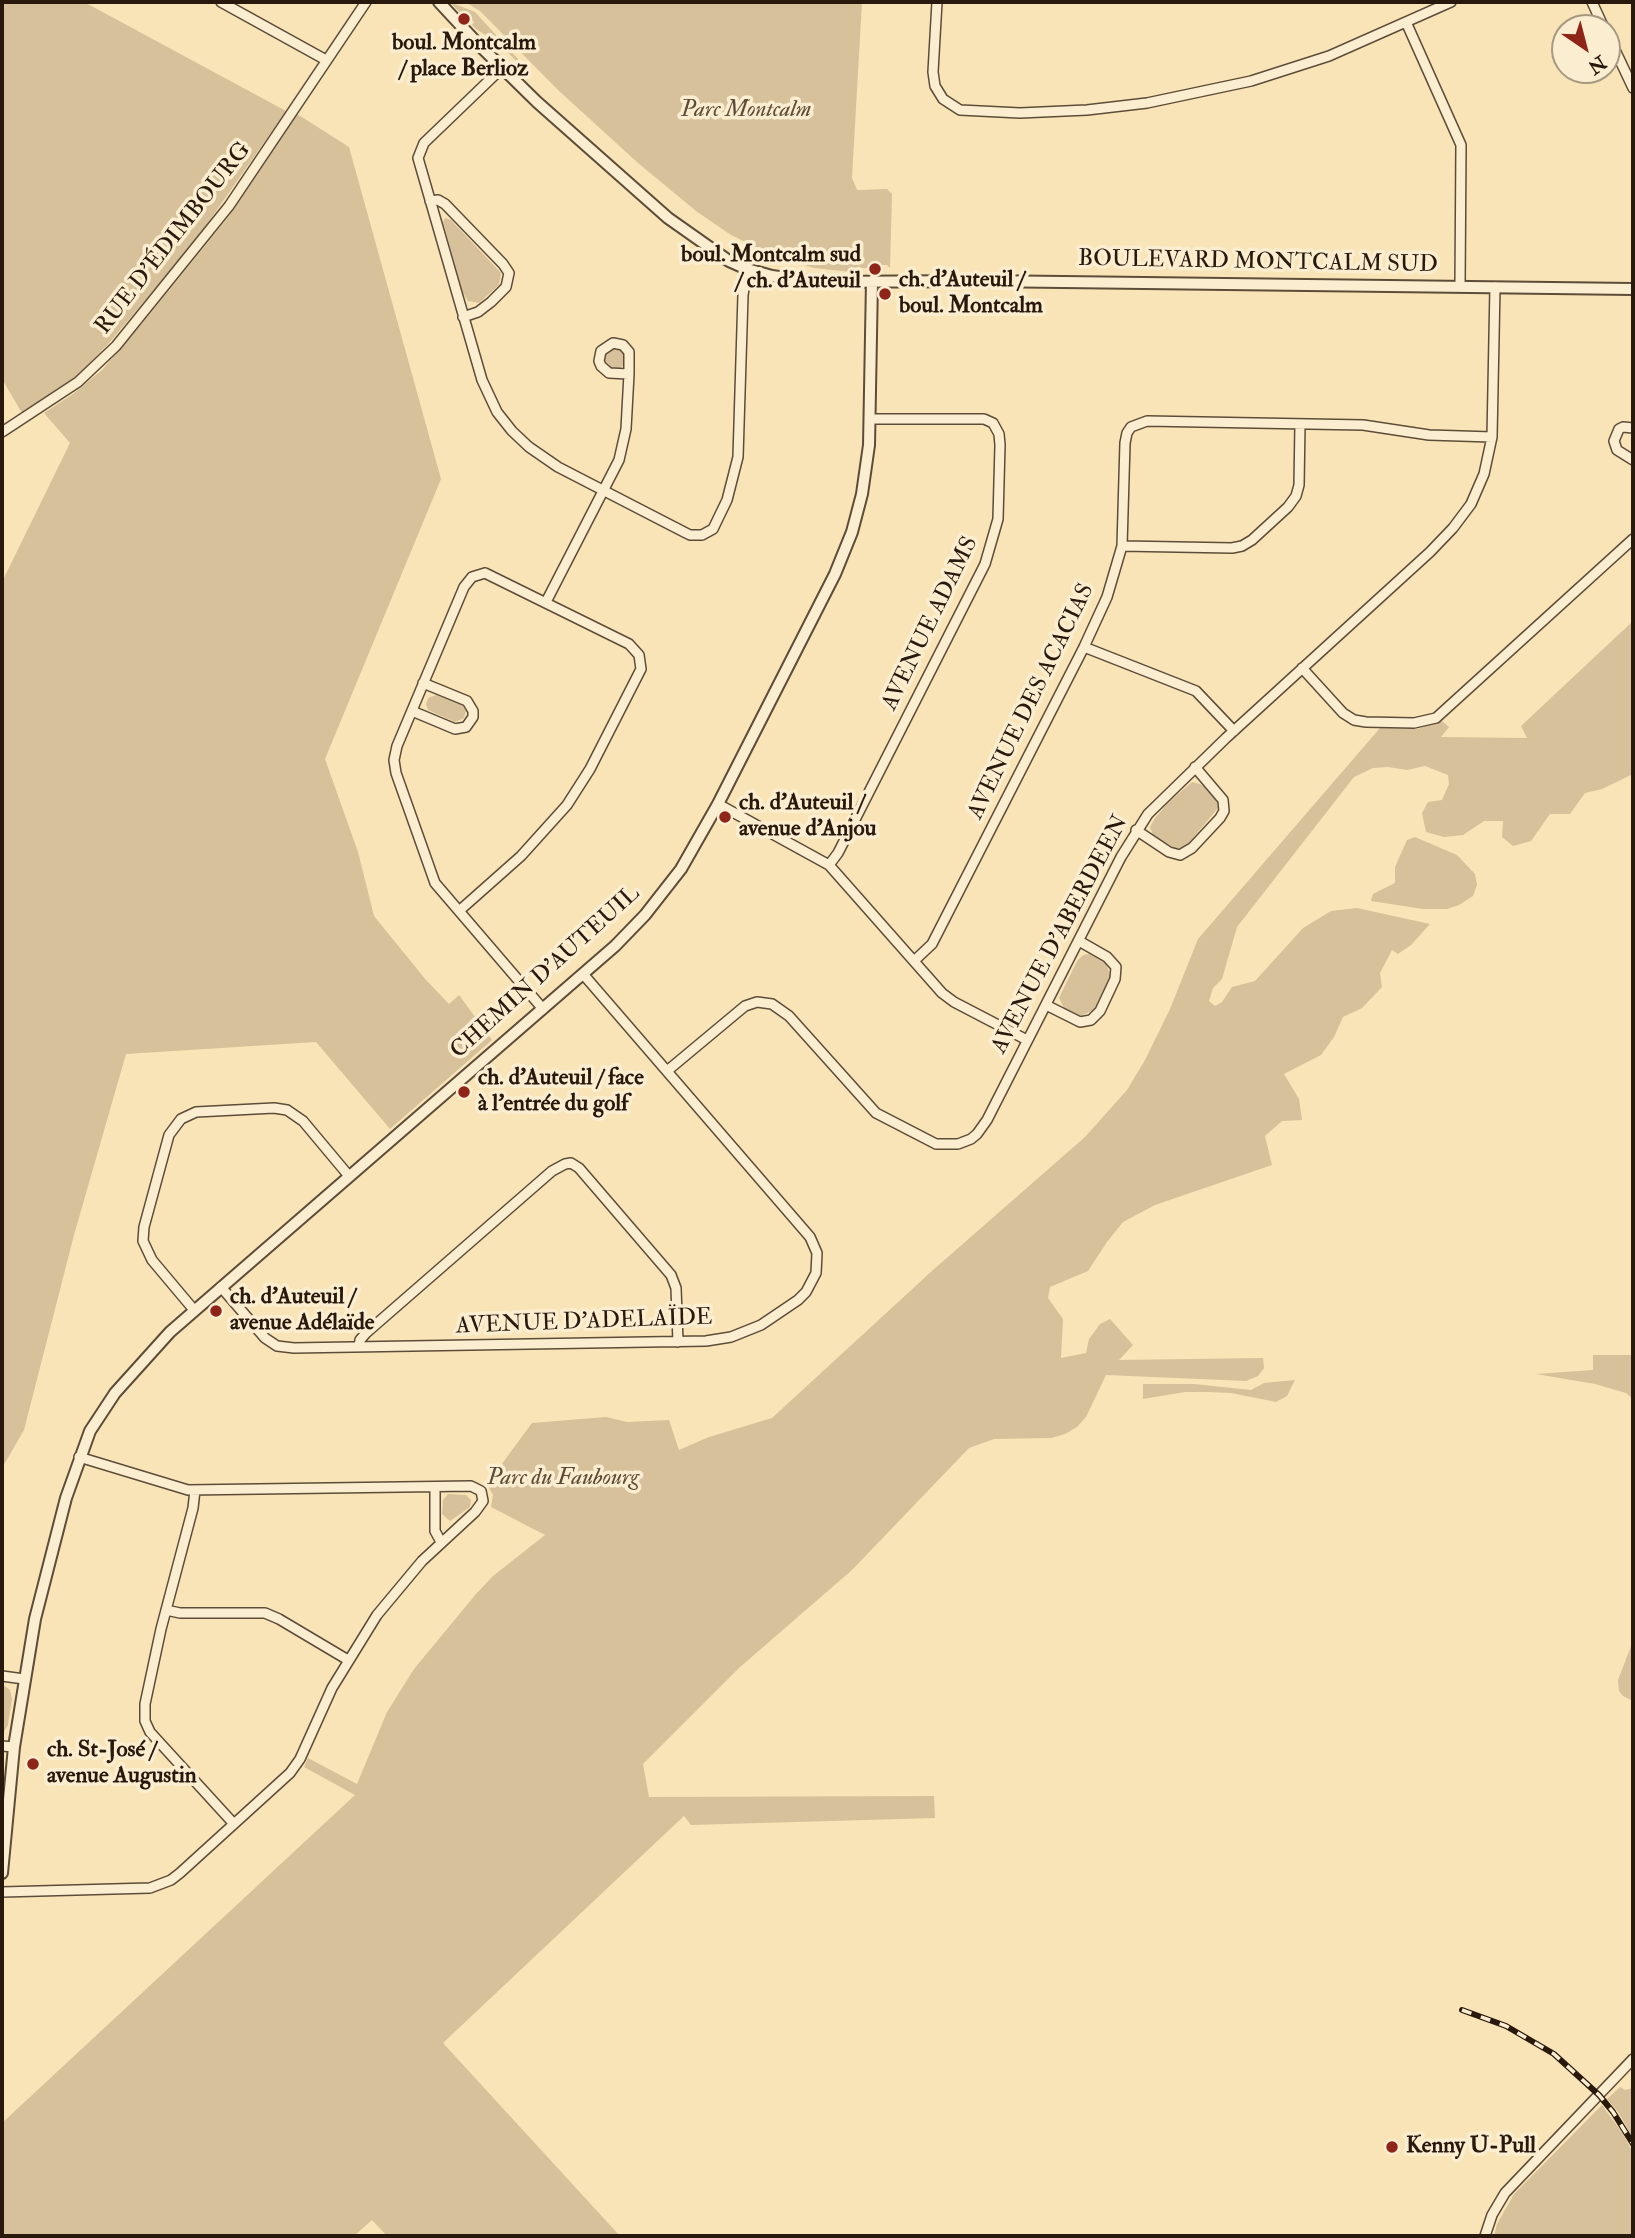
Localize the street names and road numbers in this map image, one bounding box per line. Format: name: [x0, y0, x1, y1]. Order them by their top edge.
street label: RUE D'ÉDIMBOURG: [90, 138, 258, 340]
street label: BOULEVARD MONTCALM SUD: [1078, 246, 1438, 280]
street label: AVENUE ADAMS: [877, 533, 985, 715]
street label: AVENUE DES ACACIAS: [963, 580, 1101, 824]
street label: AVENUE D'ABERDEEN: [986, 811, 1136, 1059]
street label: CHEMIN D'AUTEUIL: [446, 881, 646, 1065]
street label: AVENUE D'ADELAÏDE: [455, 1305, 713, 1341]

